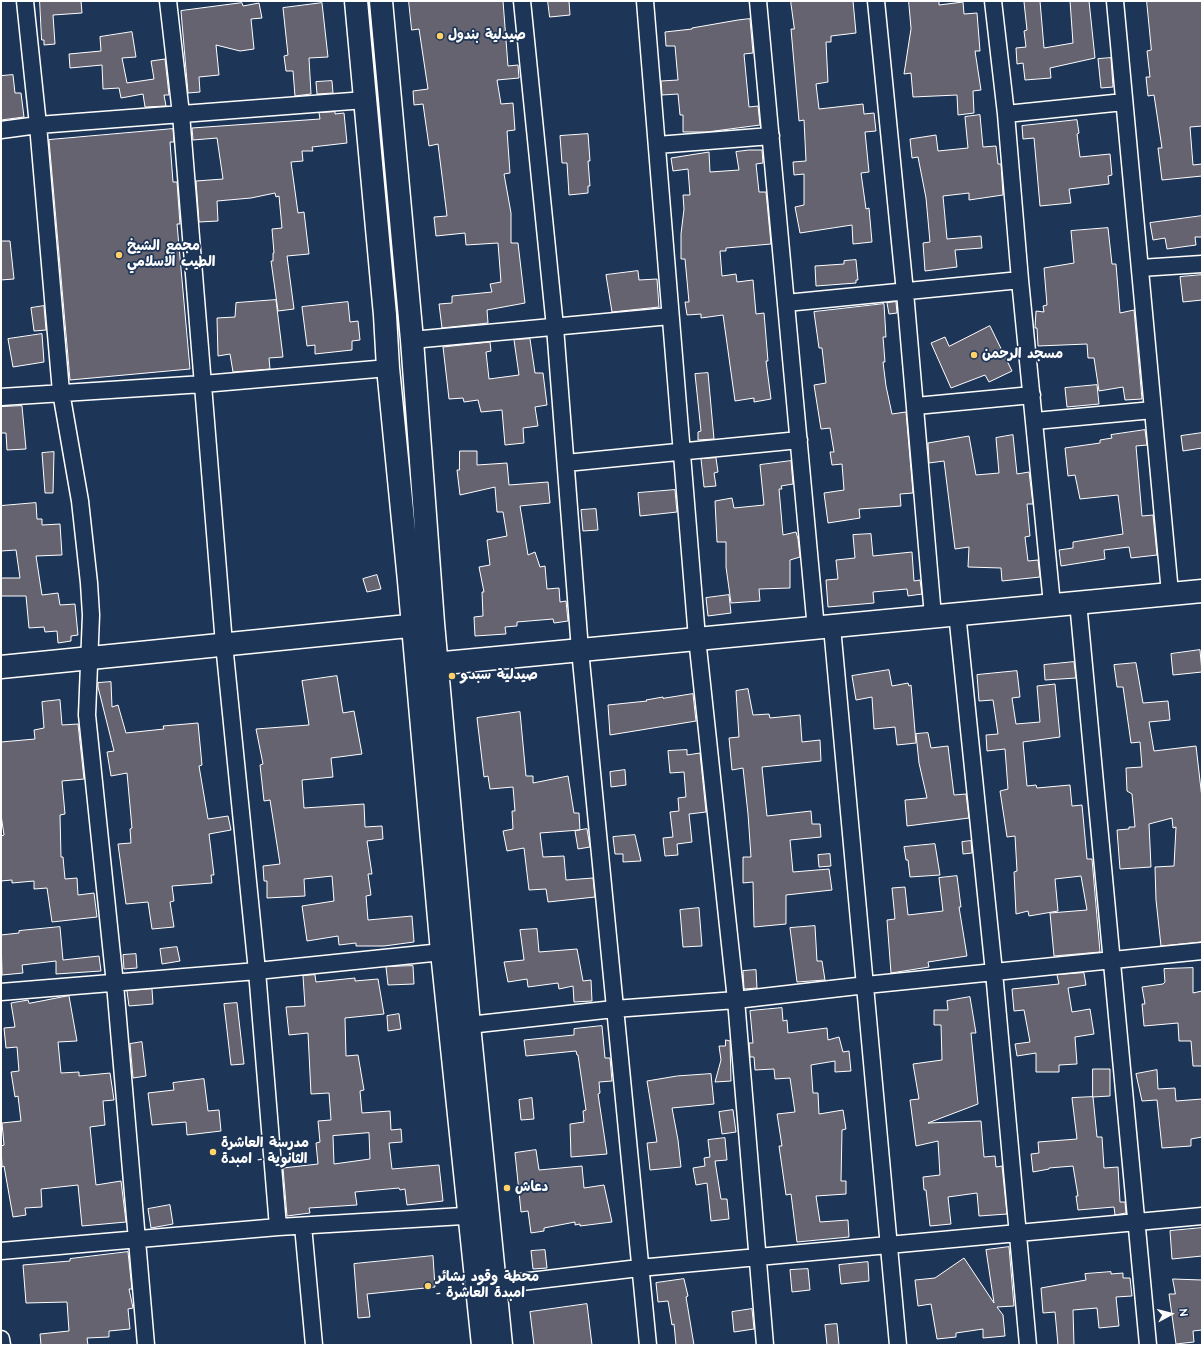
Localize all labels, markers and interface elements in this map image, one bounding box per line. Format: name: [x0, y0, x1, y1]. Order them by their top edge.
place label: صيدلية بندول: [448, 28, 526, 44]
marker: صيدلية بندول: [435, 31, 445, 41]
place label: مجمع الشيخ الطيب الاسلامي: [127, 239, 215, 272]
marker: مجمع الشيخ الطيب الاسلامي: [114, 250, 124, 260]
place label: مسجد الرحمن: [982, 347, 1063, 363]
marker: مسجد الرحمن: [969, 350, 979, 360]
place label: صيدلية سبدو: [460, 668, 538, 684]
marker: صيدلية سبدو: [447, 671, 457, 681]
place label: مدرسة العاشرة الثانوية - امبدة: [221, 1136, 309, 1168]
marker: مدرسة العاشرة الثانوية - امبدة: [208, 1147, 218, 1157]
place label: دعاش: [515, 1180, 548, 1196]
marker: دعاش: [502, 1183, 512, 1193]
place label: محطة وقود بشائر - امبدة العاشرة: [436, 1270, 539, 1302]
marker: محطة وقود بشائر - امبدة العاشرة: [423, 1281, 433, 1291]
north arrow: [1151, 1294, 1191, 1334]
text: N: [1176, 1308, 1191, 1317]

